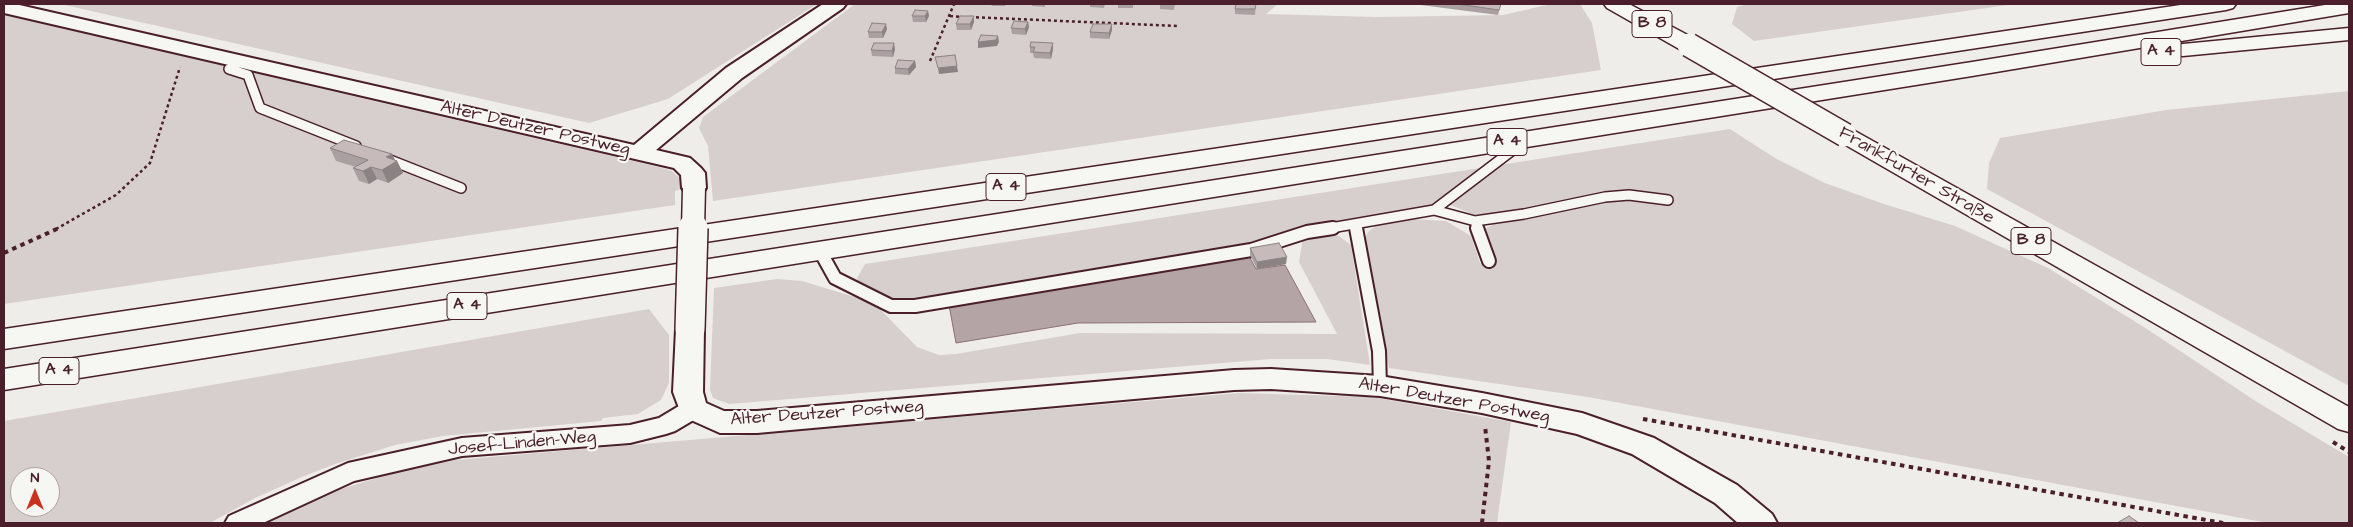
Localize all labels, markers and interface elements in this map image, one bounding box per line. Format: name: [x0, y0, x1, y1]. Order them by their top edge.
road number: B 8: [1632, 10, 1672, 38]
road number: A 4: [2141, 38, 2181, 66]
street label: Alter Deutzer Postweg: [438, 97, 632, 161]
street label: Frankfurter Straße: [1834, 123, 1998, 229]
road number: A 4: [1487, 128, 1527, 156]
road number: A 4: [986, 173, 1026, 200]
road number: B 8: [2011, 228, 2051, 255]
road number: A 4: [447, 292, 487, 320]
road number: A 4: [39, 358, 79, 384]
street label: Alter Deutzer Postweg: [1357, 374, 1551, 428]
street label: Alter Deutzer Postweg: [730, 396, 924, 432]
street label: Josef-Linden-Weg: [447, 427, 597, 461]
north arrow: [10, 467, 60, 517]
text: N: [31, 468, 39, 488]

